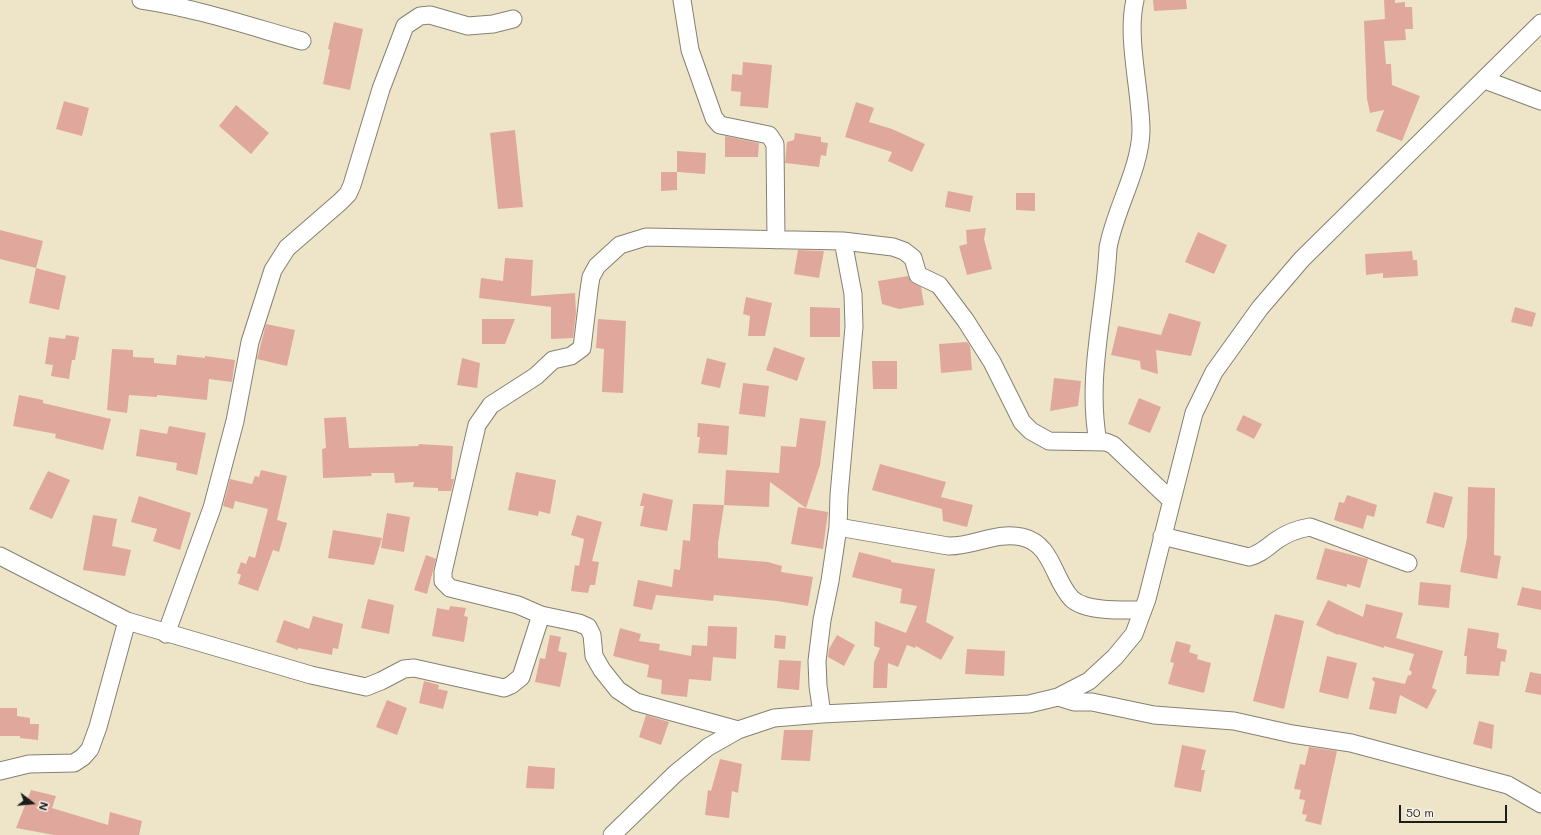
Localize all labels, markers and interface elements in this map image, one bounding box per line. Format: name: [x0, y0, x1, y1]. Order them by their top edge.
north arrow: [12, 783, 52, 823]
scale bar: [1401, 797, 1509, 823]
text: N: [36, 800, 52, 813]
text: 50 m: [1406, 804, 1434, 820]

